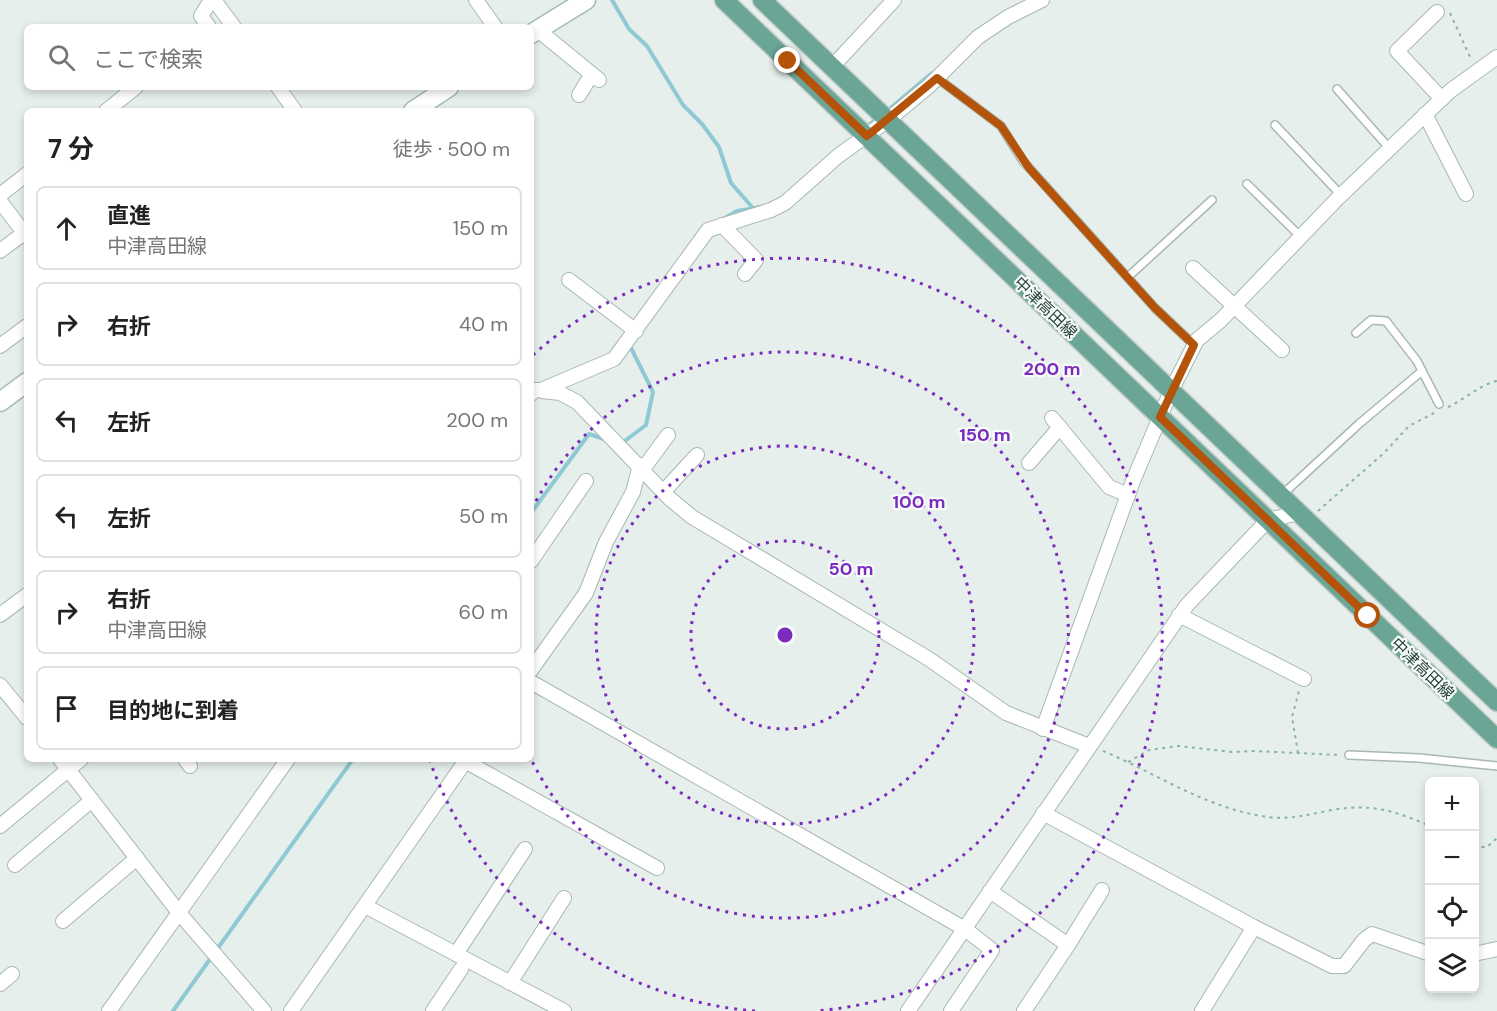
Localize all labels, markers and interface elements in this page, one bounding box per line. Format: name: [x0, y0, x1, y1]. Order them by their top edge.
search box: [24, 24, 534, 90]
icon: search: [45, 41, 78, 74]
text: ここで検索: [93, 45, 203, 74]
route end: [774, 47, 800, 73]
text: 7 分: [48, 132, 94, 166]
text: 徒歩 · 500 m: [393, 136, 510, 162]
text: 直進: [107, 201, 151, 230]
icon: ahead: [50, 212, 83, 245]
text: 150 m: [453, 215, 508, 241]
text: 中津高田線: [107, 233, 207, 259]
street label: 中津高田線: [1010, 272, 1082, 343]
icon: right: [50, 308, 83, 341]
text: 40 m: [459, 311, 508, 337]
text: 右折: [107, 312, 151, 341]
text: 200 m: [1024, 357, 1080, 381]
icon: left: [50, 404, 83, 437]
text: 200 m: [446, 407, 508, 433]
text: 左折: [107, 408, 151, 437]
text: 150 m: [959, 423, 1011, 447]
text: 100 m: [892, 490, 946, 514]
icon: left: [50, 500, 83, 533]
text: 50 m: [459, 503, 508, 529]
text: 左折: [107, 504, 151, 533]
text: 50 m: [828, 557, 874, 581]
text: 右折: [107, 585, 151, 614]
icon: right: [50, 596, 83, 629]
text: 60 m: [459, 599, 508, 625]
route start: [1354, 602, 1380, 628]
text: 中津高田線: [107, 617, 207, 643]
centre of rings: [775, 625, 795, 645]
street label: 中津高田線: [1387, 633, 1459, 704]
icon: arrive: [50, 692, 83, 725]
text: 目的地に到着: [107, 696, 239, 725]
map controls: [1425, 777, 1479, 993]
button: +: [1425, 777, 1479, 831]
button: −: [1425, 831, 1479, 885]
button: locate: [1425, 885, 1479, 939]
button: layers: [1425, 939, 1479, 993]

